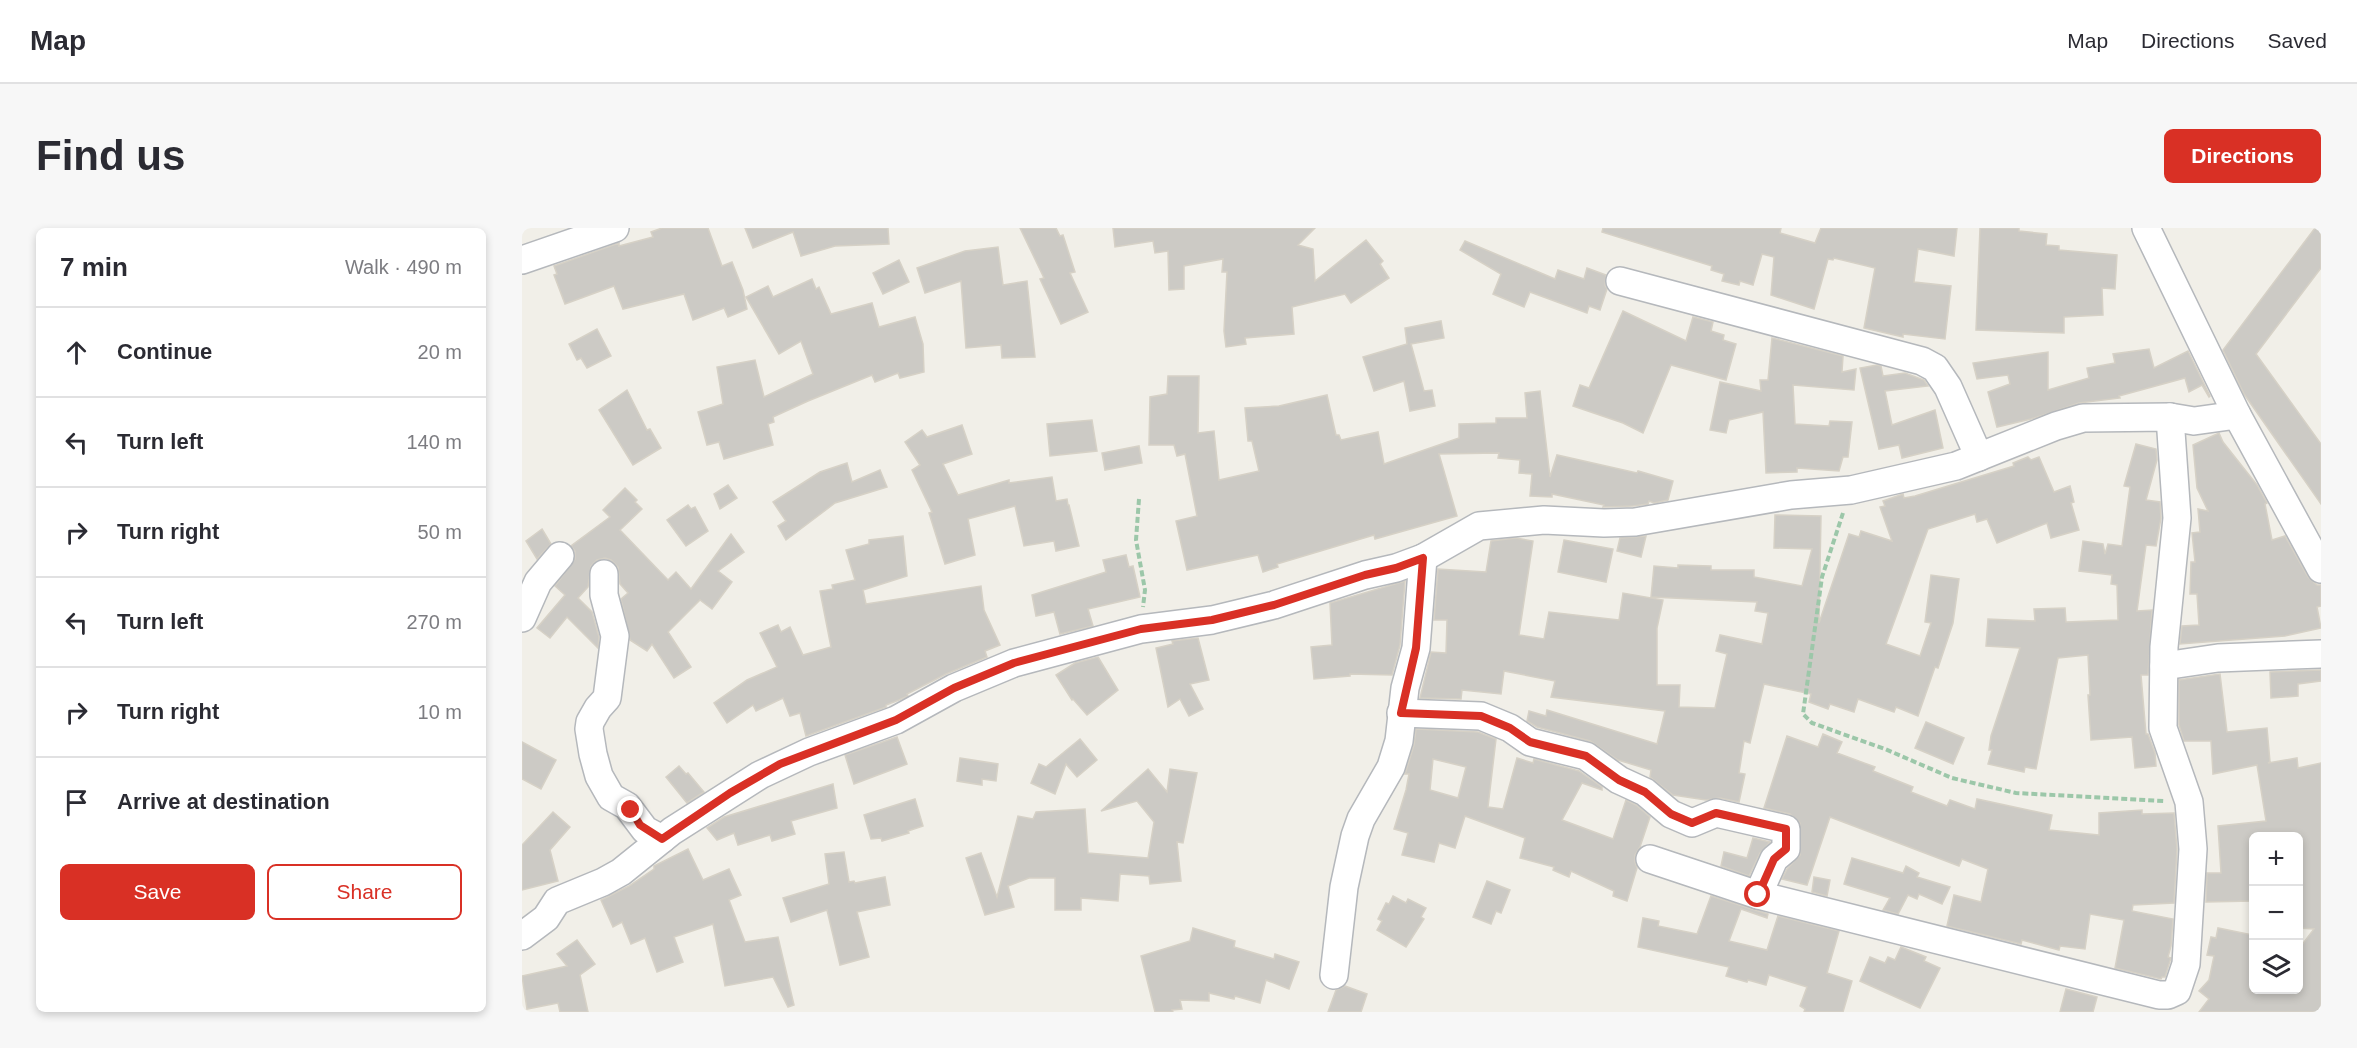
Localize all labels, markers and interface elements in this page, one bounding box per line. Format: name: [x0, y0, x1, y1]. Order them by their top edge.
text: Map: [30, 25, 86, 56]
text: Map: [2067, 29, 2108, 52]
text: Directions: [2141, 29, 2234, 52]
text: Saved: [2267, 29, 2327, 52]
button: Directions: [2164, 129, 2321, 183]
text: Find us: [36, 132, 185, 179]
text: 7 min: [60, 252, 128, 282]
text: Walk · 490 m: [345, 256, 462, 278]
icon: ahead: [60, 336, 93, 369]
text: Continue: [117, 339, 212, 364]
text: 20 m: [418, 341, 462, 363]
icon: left: [60, 426, 93, 459]
text: Turn left: [117, 429, 203, 454]
text: 140 m: [406, 431, 462, 453]
icon: right: [60, 516, 93, 549]
text: Turn right: [117, 519, 219, 544]
text: 50 m: [418, 521, 462, 543]
icon: left: [60, 606, 93, 639]
text: Turn left: [117, 609, 203, 634]
text: 270 m: [406, 611, 462, 633]
icon: right: [60, 696, 93, 729]
text: Turn right: [117, 699, 219, 724]
text: 10 m: [418, 701, 462, 723]
icon: arrive: [60, 786, 93, 819]
text: Arrive at destination: [117, 789, 330, 814]
route end: [617, 796, 643, 822]
map controls: [2249, 832, 2303, 994]
button: +: [2249, 832, 2303, 886]
button: Save: [60, 864, 255, 920]
button: Share: [267, 864, 462, 920]
route start: [1744, 881, 1770, 907]
button: −: [2249, 886, 2303, 940]
button: layers: [2249, 940, 2303, 994]

